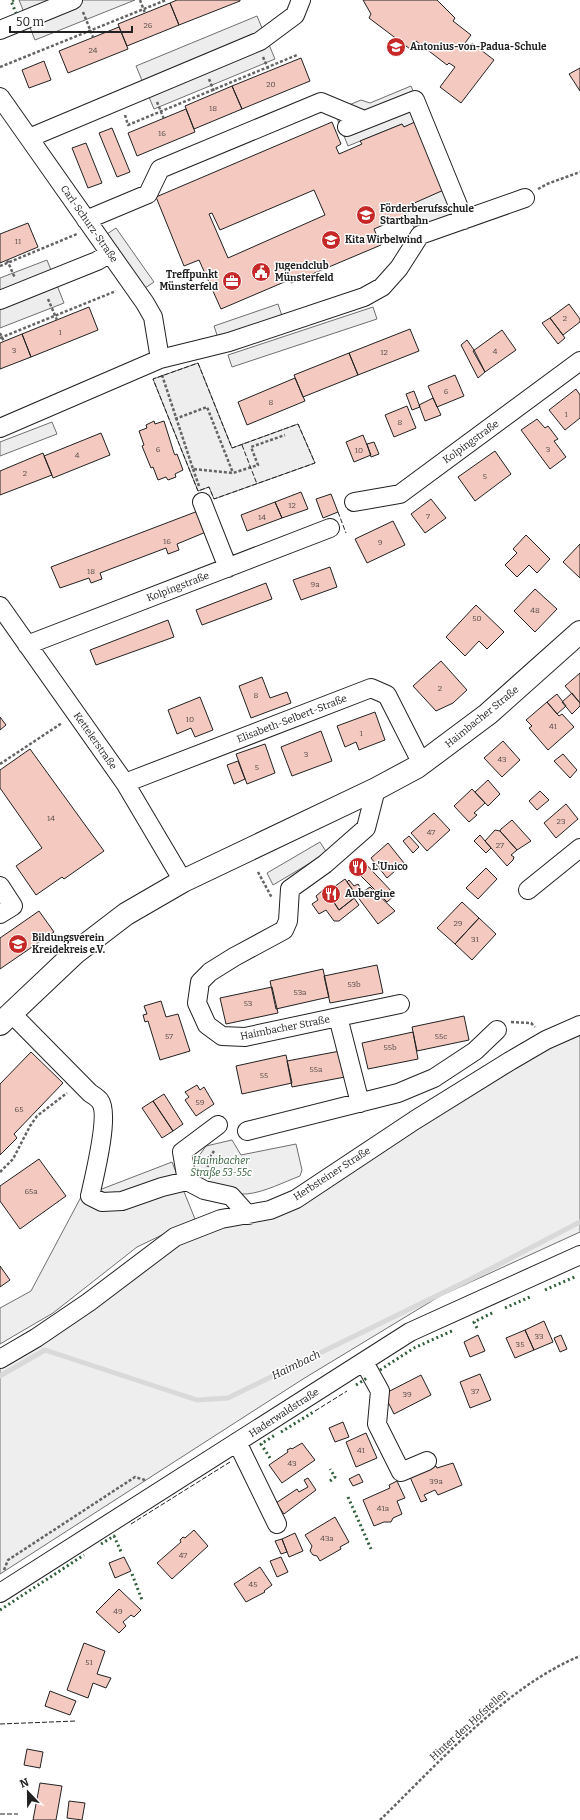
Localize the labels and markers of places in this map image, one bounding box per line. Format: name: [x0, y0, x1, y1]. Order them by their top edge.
school or university icon: Antonius-von-Padua-Schule: [385, 36, 407, 58]
place label: Antonius-von-Padua-Schule: [410, 41, 547, 53]
place label: Förderberufsschule Startbahn: [380, 203, 474, 227]
school or university icon: Förderberufsschule Startbahn: [355, 204, 377, 226]
school or university icon: Kita Wirbelwind: [320, 229, 342, 251]
place label: Kita Wirbelwind: [345, 234, 422, 246]
place label: Jugendclub Münsterfeld: [274, 260, 334, 284]
public building icon: Jugendclub Münsterfeld: [250, 261, 272, 283]
place label: Treffpunkt Münsterfeld: [159, 269, 218, 293]
office icon: Treffpunkt Münsterfeld: [221, 270, 243, 292]
restaurant icon: L'Unico: [347, 856, 369, 878]
place label: L'Unico: [372, 861, 408, 873]
restaurant icon: Aubergine: [320, 883, 342, 905]
place label: Aubergine: [345, 888, 395, 900]
place label: Bildungsverein Kreidekreis e.V.: [32, 932, 105, 956]
school or university icon: Bildungsverein Kreidekreis e.V.: [7, 933, 29, 955]

